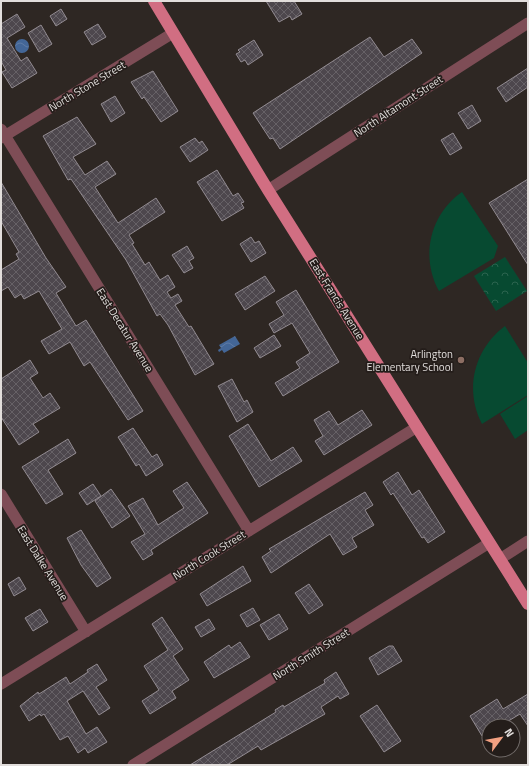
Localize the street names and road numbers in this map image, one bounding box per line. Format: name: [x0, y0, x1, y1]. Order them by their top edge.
street label: North Stone Street: [46, 57, 129, 115]
street label: North Altamont Street: [350, 71, 446, 141]
street label: East Francis Avenue: [306, 255, 369, 343]
street label: East Decatur Avenue: [93, 285, 158, 375]
street label: East Dalke Avenue: [14, 522, 73, 604]
street label: North Cook Street: [170, 526, 248, 584]
street label: North Smith Street: [270, 624, 352, 684]

